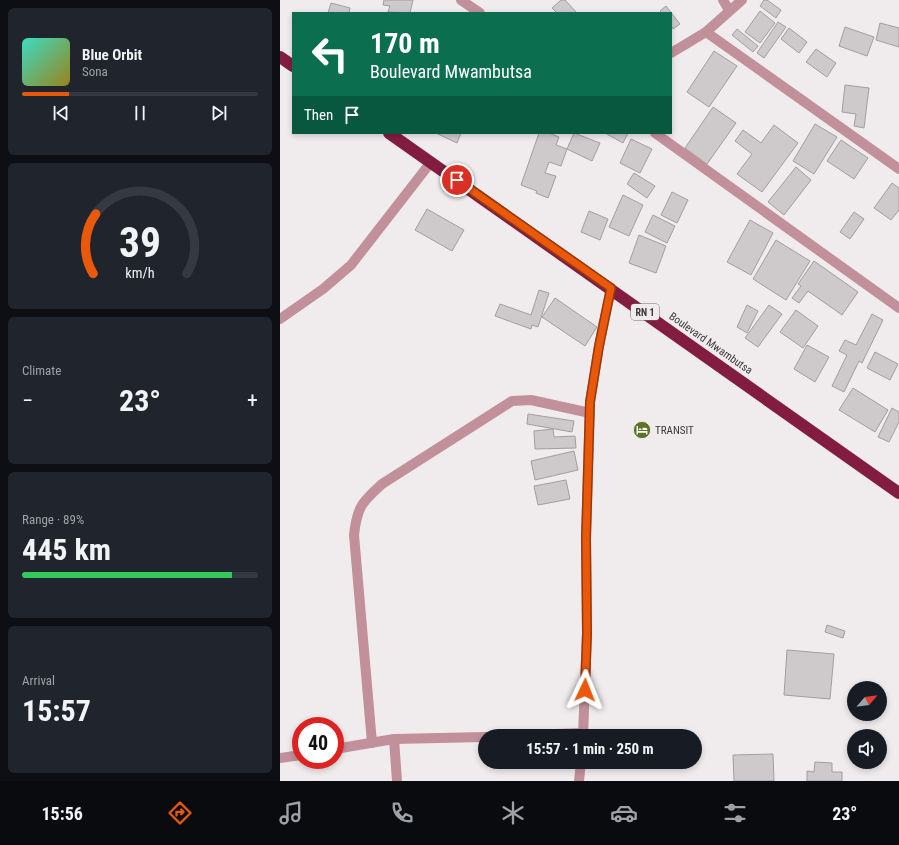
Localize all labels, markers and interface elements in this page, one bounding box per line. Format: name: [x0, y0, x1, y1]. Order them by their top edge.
text: 170 m: [370, 27, 440, 60]
icon: left: [304, 28, 356, 80]
text: Blue Orbit: [82, 46, 142, 64]
text: Boulevard Mwambutsa: [370, 61, 532, 82]
text: Sona: [82, 64, 108, 79]
icon: previous: [50, 102, 72, 124]
icon: pause: [129, 102, 151, 124]
icon: next: [208, 102, 230, 124]
icon: arrive: [341, 104, 363, 126]
text: Then: [304, 106, 333, 124]
pin: [440, 163, 474, 197]
icon: arrive: [446, 169, 468, 191]
text: 39: [119, 218, 161, 267]
text: km/h: [125, 264, 155, 280]
road number: RN 1: [631, 304, 659, 320]
street label: Boulevard Mwambutsa: [666, 310, 755, 377]
text: Climate: [22, 363, 61, 378]
text: 23°: [119, 383, 161, 418]
text: −: [22, 388, 33, 413]
text: +: [247, 388, 258, 413]
hotel icon: TRANSIT: [632, 420, 652, 440]
place label: TRANSIT: [655, 424, 694, 437]
text: Range · 89%: [22, 512, 84, 527]
text: 445 km: [22, 532, 111, 567]
position arrow: [564, 669, 606, 711]
text: Arrival: [22, 673, 55, 688]
north arrow: [847, 681, 887, 721]
map controls: [847, 681, 887, 769]
text: 15:57: [22, 693, 91, 728]
speed limit sign: 40: [292, 717, 344, 769]
button: sound: [847, 729, 887, 769]
text: 15:57 · 1 min · 250 m: [526, 740, 654, 758]
icon: directions: [166, 799, 194, 827]
icon: music: [277, 799, 305, 827]
icon: phone: [388, 799, 416, 827]
icon: climate: [499, 799, 527, 827]
icon: car: [610, 799, 638, 827]
icon: filters: [721, 799, 749, 827]
text: 15:56: [42, 803, 83, 824]
text: 23°: [832, 803, 857, 824]

